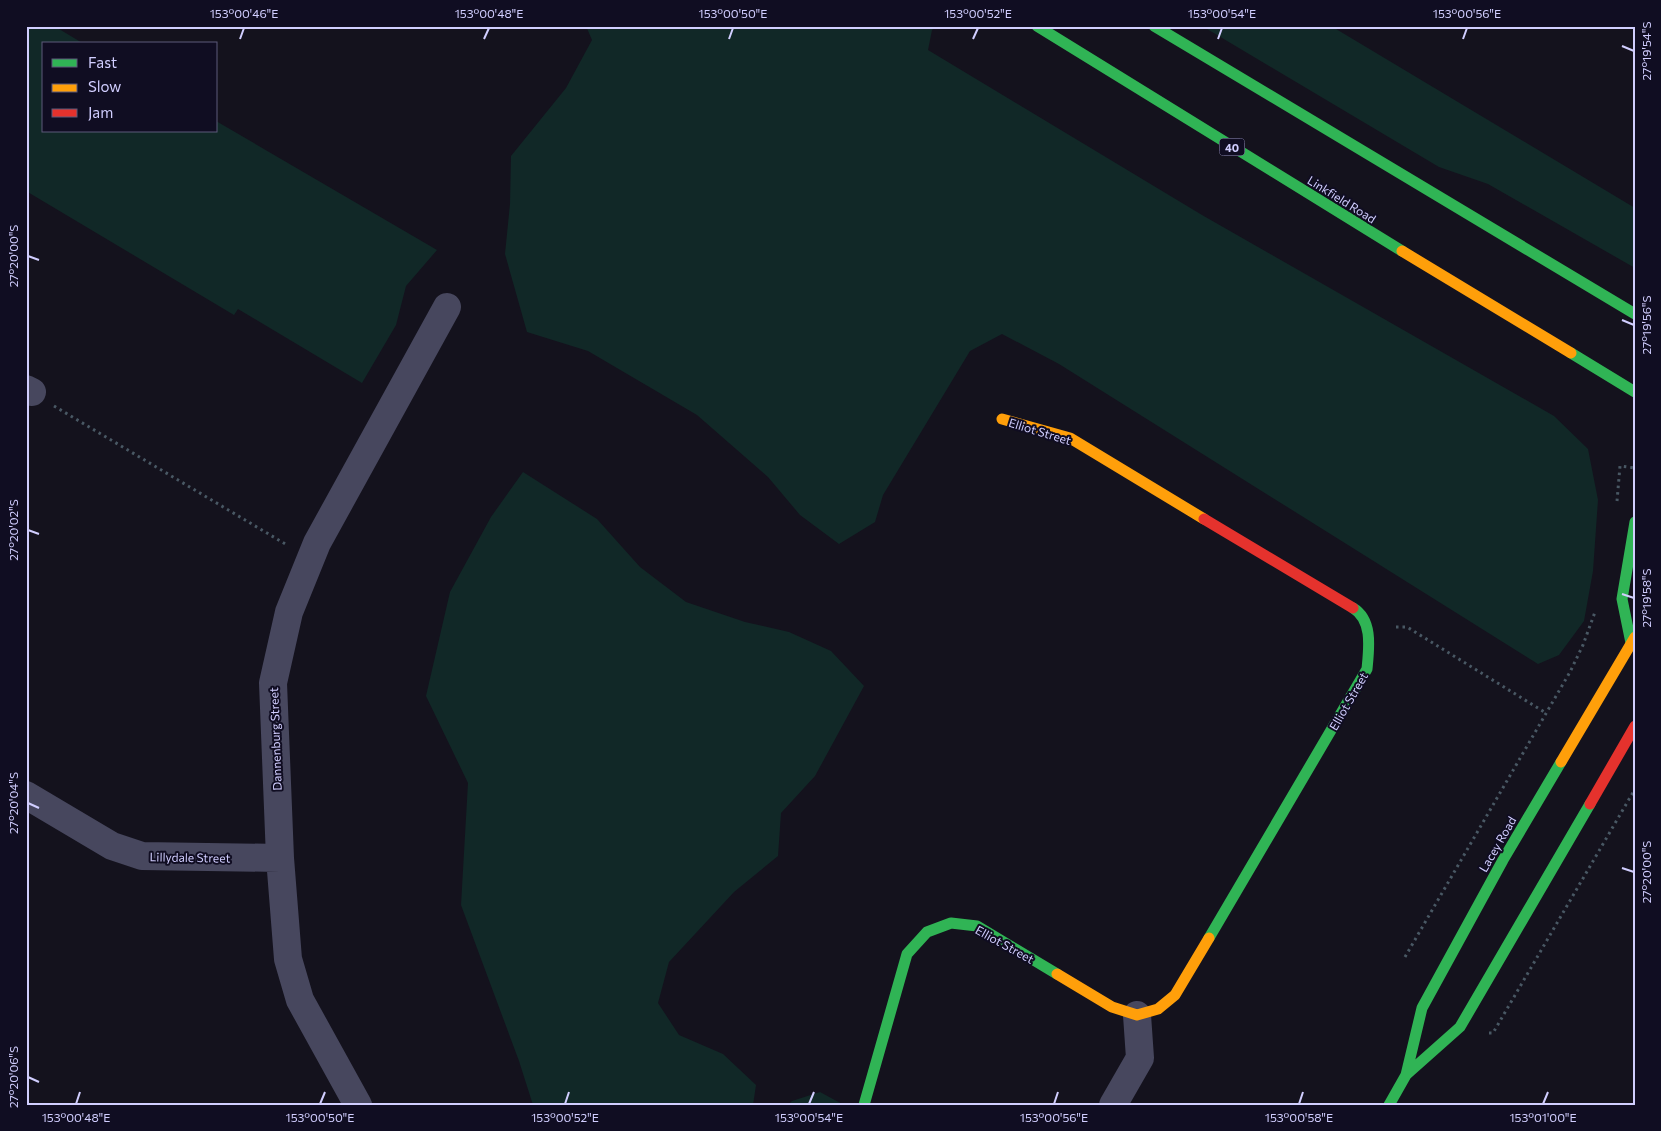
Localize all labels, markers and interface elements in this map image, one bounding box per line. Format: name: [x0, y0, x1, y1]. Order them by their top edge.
text: 153°00'46"E: [210, 6, 278, 20]
text: 153°00'48"E: [455, 6, 523, 20]
text: 153°00'50"E: [699, 6, 767, 20]
text: 153°00'52"E: [944, 6, 1012, 20]
text: 153°00'54"E: [1188, 6, 1256, 20]
text: 153°00'56"E: [1433, 6, 1501, 20]
text: 27°19'54"S: [1639, 21, 1653, 81]
legend: [42, 42, 218, 132]
text: Fast: [88, 53, 117, 71]
text: Slow: [88, 77, 121, 95]
text: Jam: [88, 103, 113, 121]
road number: 40: [1220, 138, 1244, 156]
street label: Linkfield Road: [1305, 172, 1379, 226]
text: 27°20'00"S: [6, 225, 20, 287]
text: 27°19'56"S: [1639, 295, 1653, 355]
street label: Elliot Street: [1007, 415, 1073, 447]
text: 27°20'02"S: [6, 499, 20, 561]
text: 27°19'58"S: [1639, 568, 1653, 628]
street label: Elliot Street: [1326, 669, 1370, 732]
street label: Dannenburg Street: [266, 687, 284, 791]
text: 27°20'04"S: [6, 772, 20, 834]
street label: Lacey Road: [1475, 814, 1519, 874]
text: 27°20'00"S: [1639, 841, 1653, 903]
street label: Lillydale Street: [149, 849, 231, 865]
street label: Elliot Street: [973, 922, 1037, 966]
text: 27°20'06"S: [6, 1046, 20, 1108]
text: 153°00'48"E: [42, 1110, 110, 1124]
text: 153°00'50"E: [286, 1110, 354, 1124]
text: 153°00'52"E: [531, 1110, 599, 1124]
text: 153°00'54"E: [775, 1110, 843, 1124]
text: 153°00'56"E: [1020, 1110, 1088, 1124]
text: 153°00'58"E: [1265, 1110, 1333, 1124]
text: 153°01'00"E: [1509, 1110, 1577, 1124]

